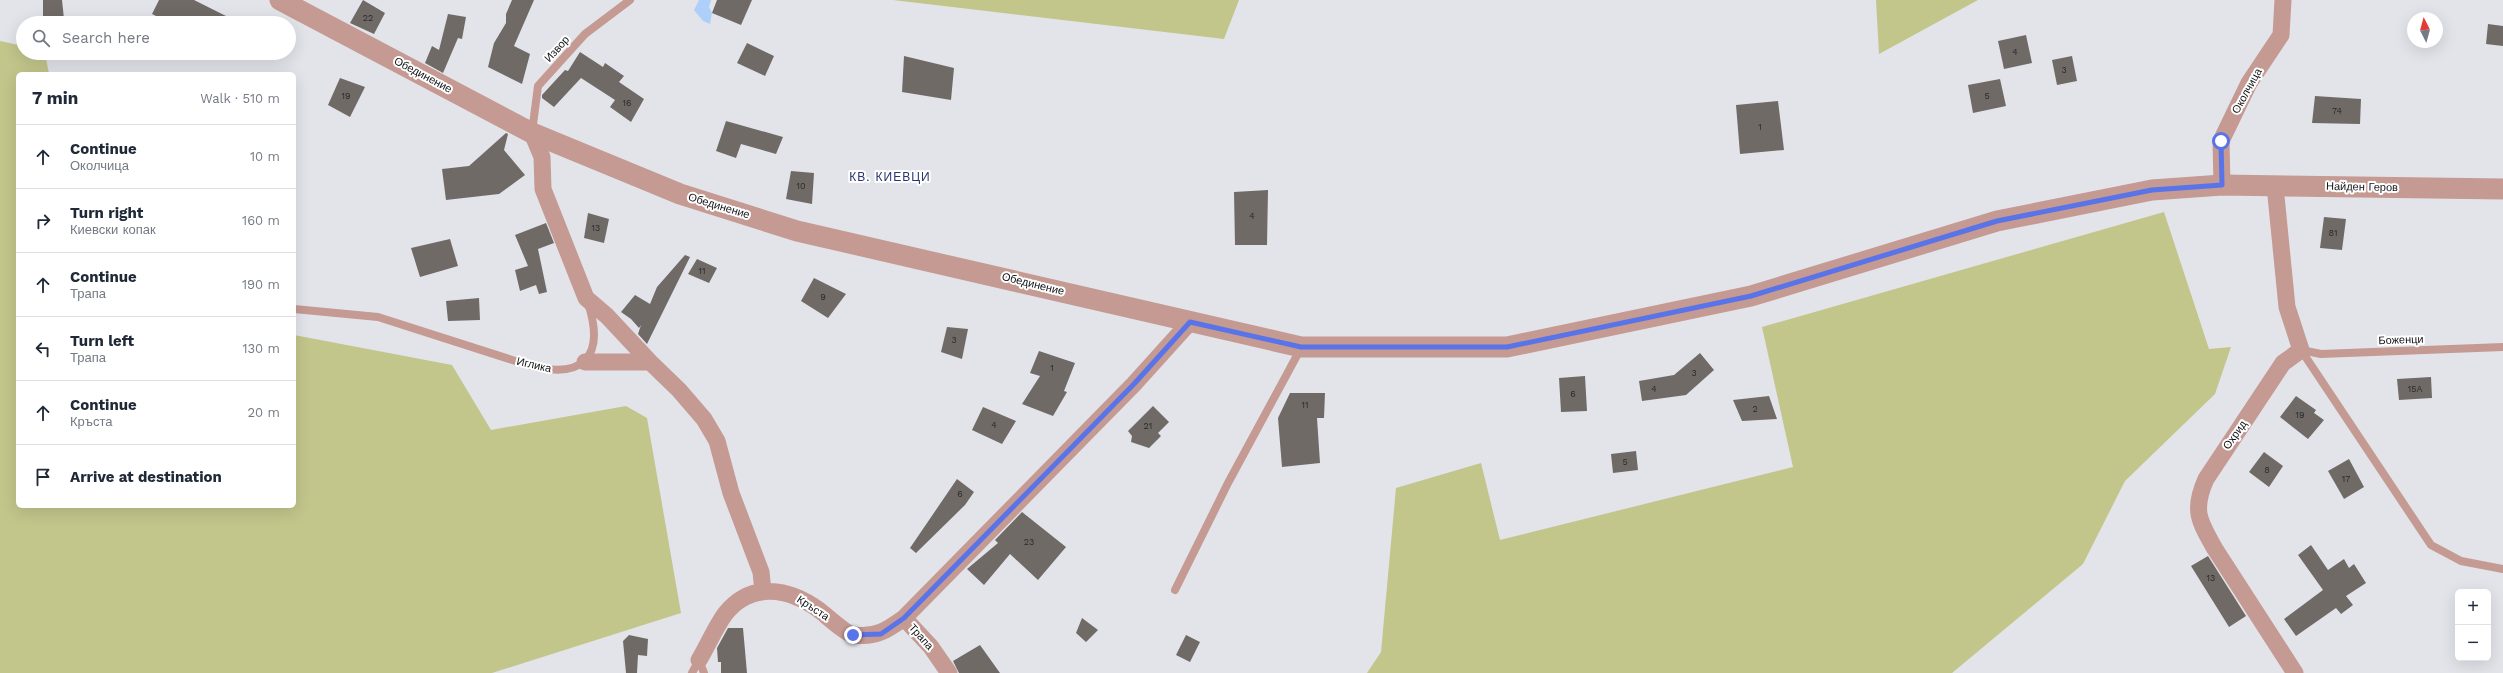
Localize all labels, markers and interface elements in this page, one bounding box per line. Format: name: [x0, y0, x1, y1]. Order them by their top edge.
north arrow: [2407, 12, 2443, 48]
house number: 22: [363, 13, 373, 23]
search box: [16, 16, 296, 60]
icon: search: [30, 27, 52, 49]
text: Search here: [62, 29, 150, 47]
street label: Извор: [542, 33, 572, 65]
house number: 4: [2012, 47, 2018, 57]
street label: Обединение: [392, 54, 454, 96]
house number: 3: [2061, 65, 2067, 75]
street label: Околчица: [2229, 65, 2265, 116]
text: 7 min: [32, 88, 78, 108]
text: Walk · 510 m: [200, 91, 280, 106]
house number: 19: [341, 91, 351, 101]
house number: 5: [1984, 91, 1990, 101]
house number: 16: [623, 98, 631, 108]
house number: 74: [2332, 106, 2342, 116]
house number: 1: [1758, 122, 1762, 132]
route start: [2212, 132, 2230, 150]
text: Continue: [70, 140, 137, 158]
icon: ahead: [32, 146, 54, 168]
text: 10 m: [250, 149, 280, 164]
text: Околчица: [70, 158, 129, 173]
district label: КВ. КИЕВЦИ: [849, 170, 931, 184]
street label: Найден Геров: [2326, 180, 2398, 194]
house number: 10: [796, 181, 806, 191]
street label: Обединение: [687, 190, 751, 222]
text: Turn right: [70, 204, 143, 222]
icon: right: [32, 210, 54, 232]
house number: 4: [1249, 211, 1255, 221]
text: 160 m: [242, 213, 280, 228]
text: Киевски копак: [70, 222, 156, 237]
house number: 13: [592, 223, 600, 233]
house number: 81: [2328, 228, 2338, 238]
house number: 11: [698, 266, 706, 276]
text: Continue: [70, 268, 137, 286]
street label: Обединение: [1001, 270, 1065, 298]
icon: ahead: [32, 274, 54, 296]
text: 190 m: [242, 277, 280, 292]
text: Трапа: [70, 286, 106, 301]
house number: 9: [820, 292, 826, 302]
text: Turn left: [70, 332, 134, 350]
street label: Боженци: [2378, 333, 2424, 347]
house number: 3: [951, 335, 957, 345]
icon: left: [32, 338, 54, 360]
text: 130 m: [242, 341, 280, 356]
text: Трапа: [70, 350, 106, 365]
street label: Иглика: [515, 355, 554, 376]
house number: 1: [1050, 363, 1054, 373]
house number: 3: [1691, 368, 1697, 378]
house number: 4: [1651, 384, 1657, 394]
house number: 15A: [2408, 384, 2422, 394]
house number: 6: [1570, 389, 1576, 399]
text: Continue: [70, 396, 137, 414]
house number: 11: [1301, 400, 1309, 410]
icon: ahead: [32, 402, 54, 424]
house number: 2: [1752, 404, 1758, 414]
text: 20 m: [248, 405, 280, 420]
house number: 19: [2295, 410, 2305, 420]
text: Кръста: [70, 414, 112, 429]
street label: Охрид: [2220, 417, 2250, 452]
house number: 4: [991, 420, 997, 430]
house number: 21: [1144, 421, 1152, 431]
house number: 5: [1622, 457, 1628, 467]
house number: 8: [2264, 465, 2270, 475]
icon: arrive: [32, 466, 54, 488]
text: Arrive at destination: [70, 468, 222, 486]
house number: 17: [2342, 474, 2350, 484]
house number: 6: [957, 489, 963, 499]
house number: 23: [1024, 537, 1034, 547]
house number: 13: [2207, 573, 2215, 583]
map controls: [2455, 589, 2491, 661]
button: +: [2455, 589, 2491, 625]
street label: Кръста: [794, 593, 832, 624]
street label: Трапа: [906, 621, 937, 653]
button: −: [2455, 625, 2491, 661]
route end: [844, 626, 862, 644]

